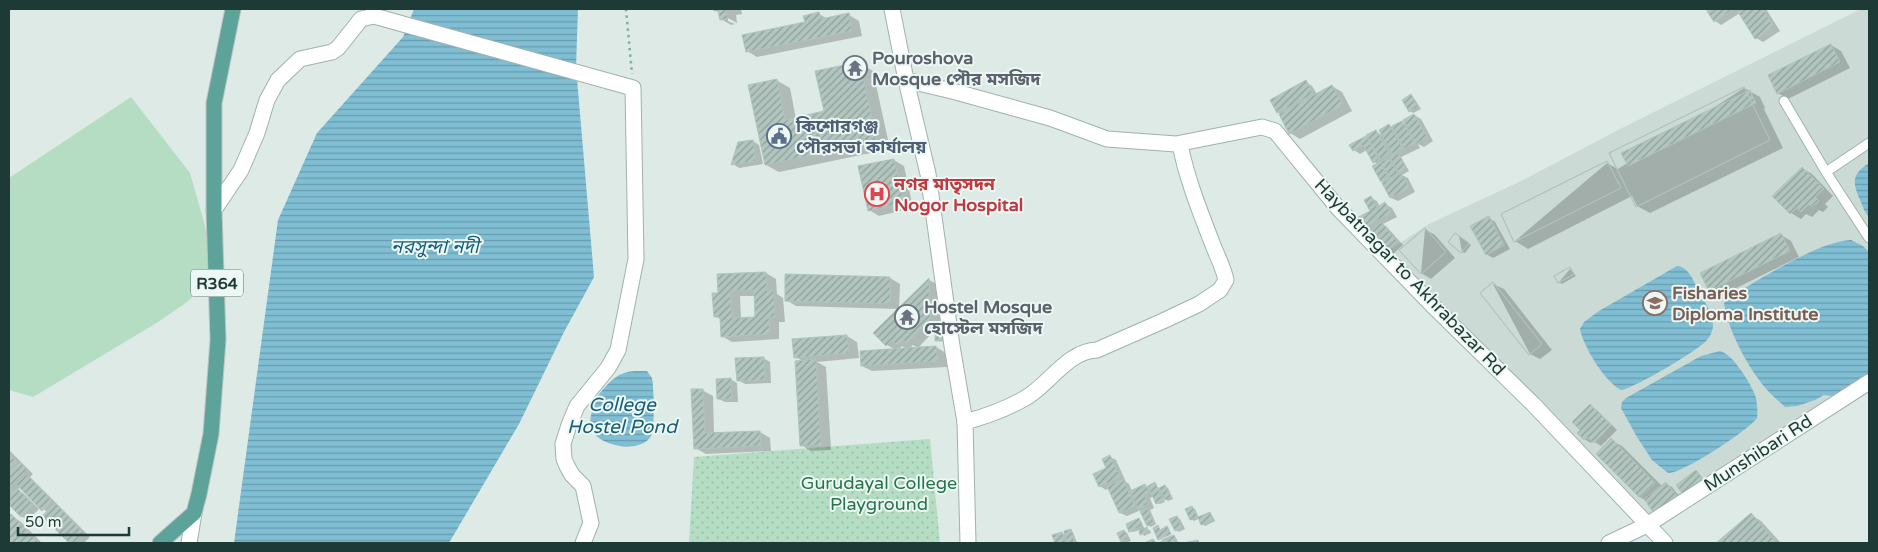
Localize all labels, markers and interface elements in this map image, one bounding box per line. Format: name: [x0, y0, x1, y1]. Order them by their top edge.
place label: Pouroshova Mosque পৌর মসজিদ: [872, 47, 1041, 90]
temple icon: Pouroshova Mosque পৌর মসজিদ: [842, 55, 868, 81]
place label: কিশোরগঞ্জ পৌরসভা কার্যালয়: [795, 115, 927, 158]
public building icon: কিশোরগঞ্জ পৌরসভা কার্যালয়: [766, 123, 792, 149]
place label: নগর মাতৃসদন Nogor Hospital: [893, 173, 1023, 216]
street label: Haybatnagar to Akhrabazar Rd: [1310, 174, 1510, 380]
hospital icon: নগর মাতৃসদন Nogor Hospital: [864, 181, 890, 207]
water label: নরসুন্দা নদী: [391, 235, 483, 258]
road number: R364: [191, 270, 243, 296]
place label: Fisharies Diploma Institute: [1672, 282, 1819, 325]
school or university icon: Fisharies Diploma Institute: [1642, 290, 1668, 316]
place label: Hostel Mosque হোস্টেল মসজিদ: [924, 296, 1052, 339]
temple icon: Hostel Mosque হোস্টেল মসজিদ: [894, 304, 920, 330]
water label: College Hostel Pond: [567, 394, 679, 438]
street label: Munshibari Rd: [1700, 410, 1816, 496]
park label: Gurudayal College Playground: [801, 472, 957, 515]
scale bar: [18, 504, 129, 536]
text: 50 m: [25, 513, 62, 531]

